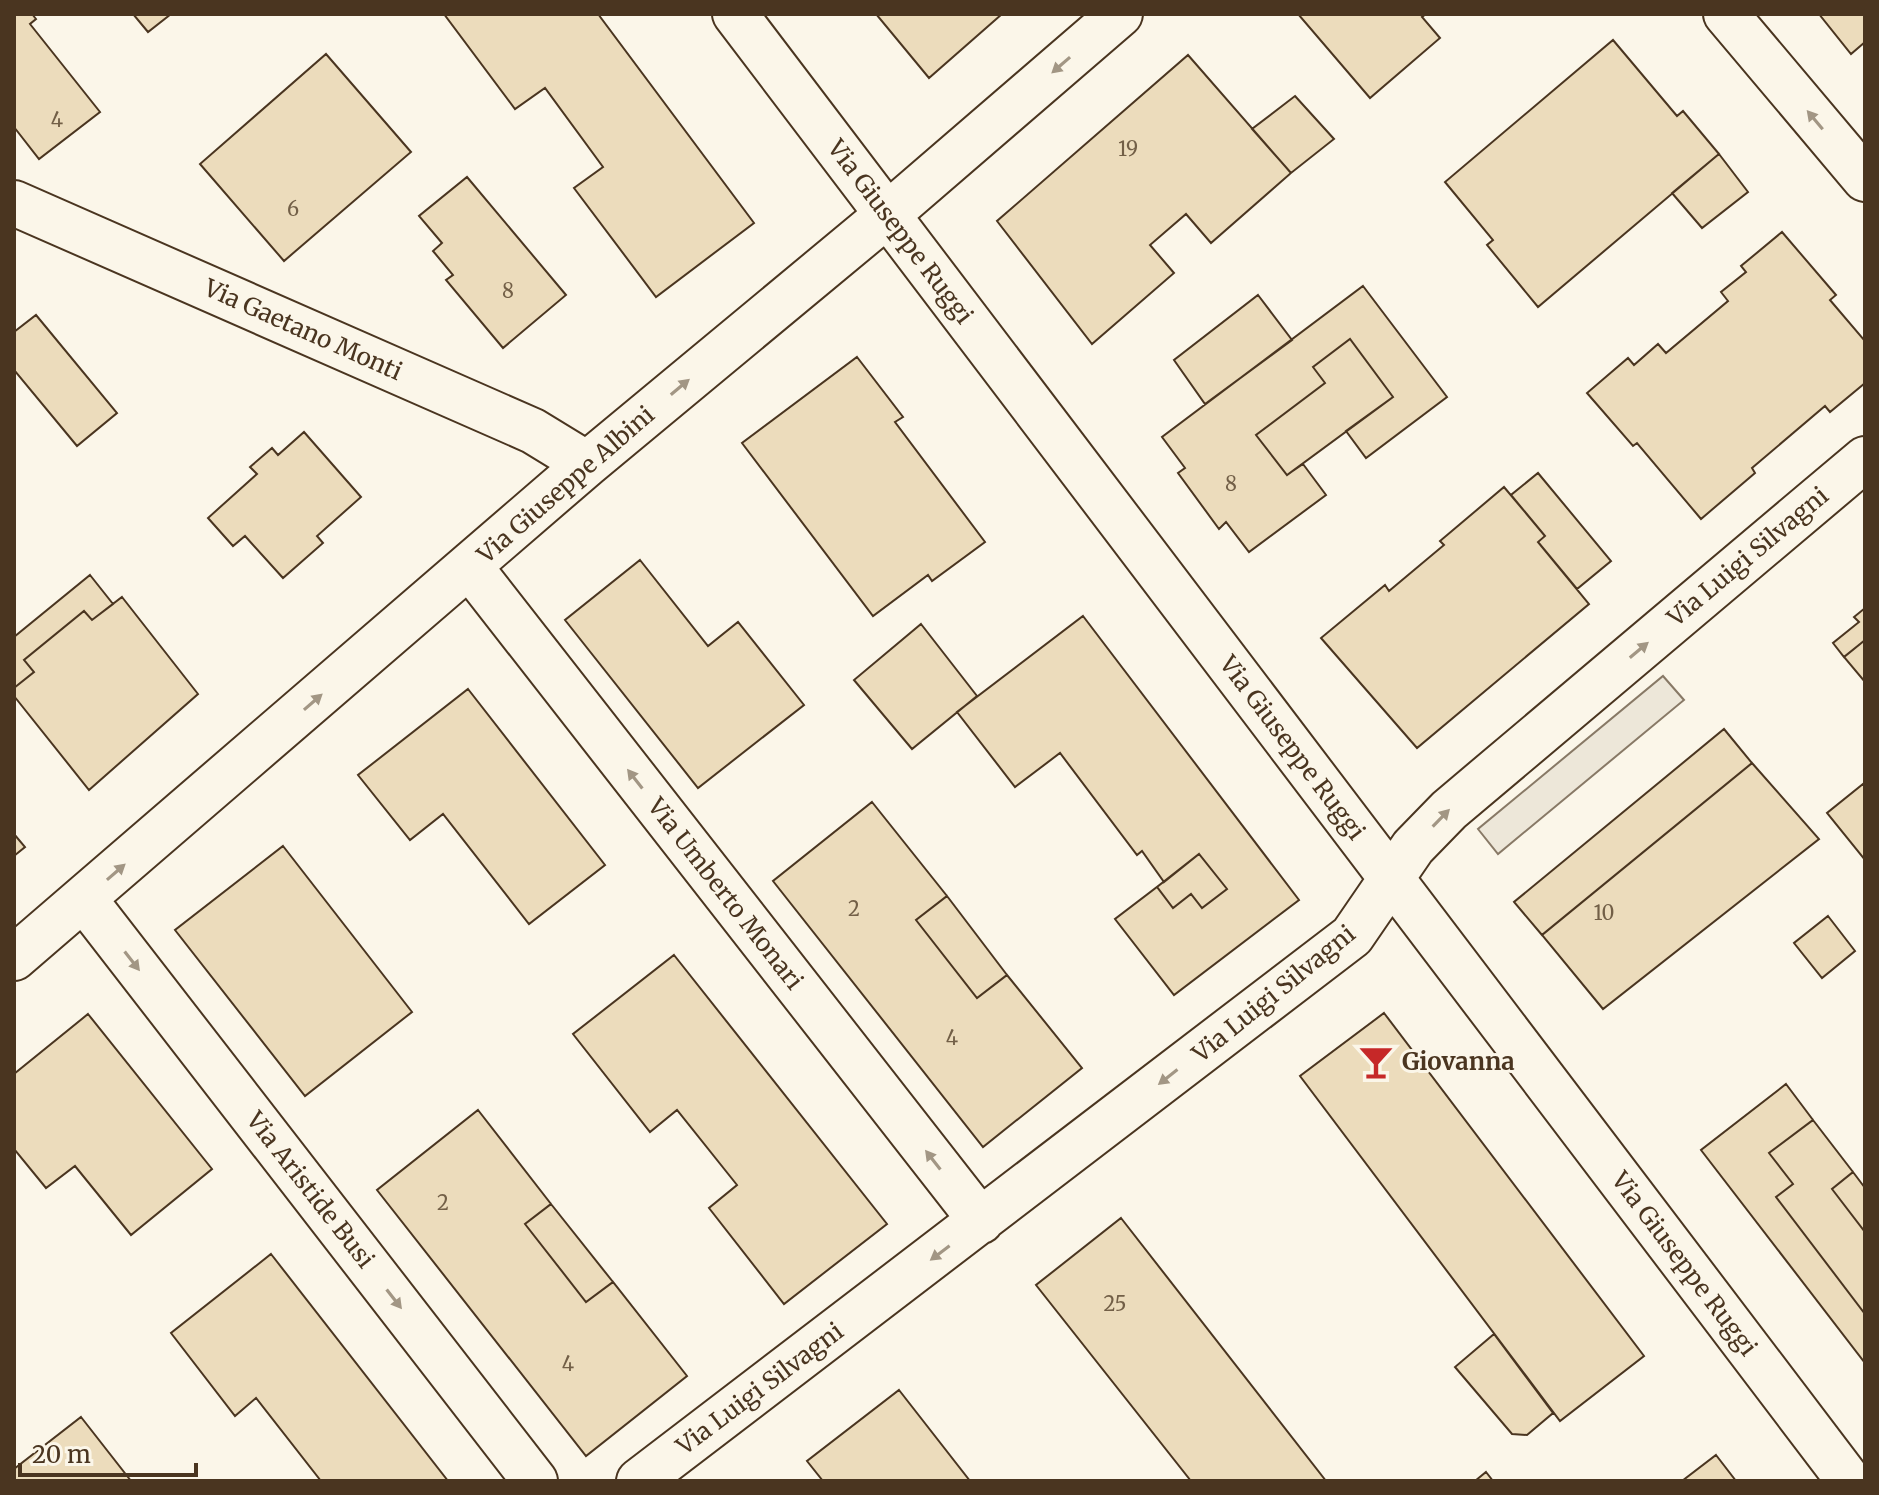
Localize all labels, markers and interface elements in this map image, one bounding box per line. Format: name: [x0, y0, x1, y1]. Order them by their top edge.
one-way arrow: [1052, 56, 1072, 73]
house number: 4: [51, 107, 63, 132]
one-way arrow: [1807, 110, 1824, 130]
street label: Via Giuseppe Ruggi: [820, 133, 980, 330]
house number: 19: [1118, 136, 1138, 161]
house number: 6: [287, 196, 299, 221]
street label: Via Gaetano Monti: [199, 272, 407, 387]
house number: 8: [502, 278, 514, 303]
one-way arrow: [670, 379, 690, 396]
street label: Via Giuseppe Albini: [470, 399, 661, 571]
house number: 8: [1225, 471, 1237, 496]
street label: Via Luigi Silvagni: [1660, 480, 1835, 634]
one-way arrow: [1629, 642, 1649, 659]
street label: Via Giuseppe Ruggi: [1212, 649, 1372, 846]
one-way arrow: [303, 694, 323, 711]
one-way arrow: [627, 769, 643, 789]
street label: Via Umberto Monari: [640, 791, 810, 996]
one-way arrow: [1431, 809, 1450, 828]
one-way arrow: [106, 863, 126, 881]
house number: 2: [848, 896, 860, 921]
house number: 10: [1593, 900, 1615, 925]
street label: Via Luigi Silvagni: [1185, 918, 1362, 1070]
one-way arrow: [123, 951, 139, 971]
house number: 4: [946, 1025, 958, 1050]
bar icon: Giovanna: [1357, 1043, 1395, 1081]
place label: Giovanna: [1402, 1046, 1515, 1077]
one-way arrow: [1158, 1069, 1178, 1085]
street label: Via Aristide Busi: [239, 1105, 381, 1274]
one-way arrow: [926, 1150, 942, 1170]
street label: Via Giuseppe Ruggi: [1604, 1165, 1764, 1362]
house number: 2: [437, 1190, 449, 1215]
one-way arrow: [929, 1245, 951, 1261]
one-way arrow: [386, 1289, 402, 1309]
house number: 25: [1104, 1291, 1126, 1316]
street label: Via Luigi Silvagni: [669, 1316, 849, 1462]
house number: 4: [562, 1351, 574, 1376]
scale bar: [20, 1427, 196, 1477]
text: 20 m: [32, 1439, 91, 1470]

